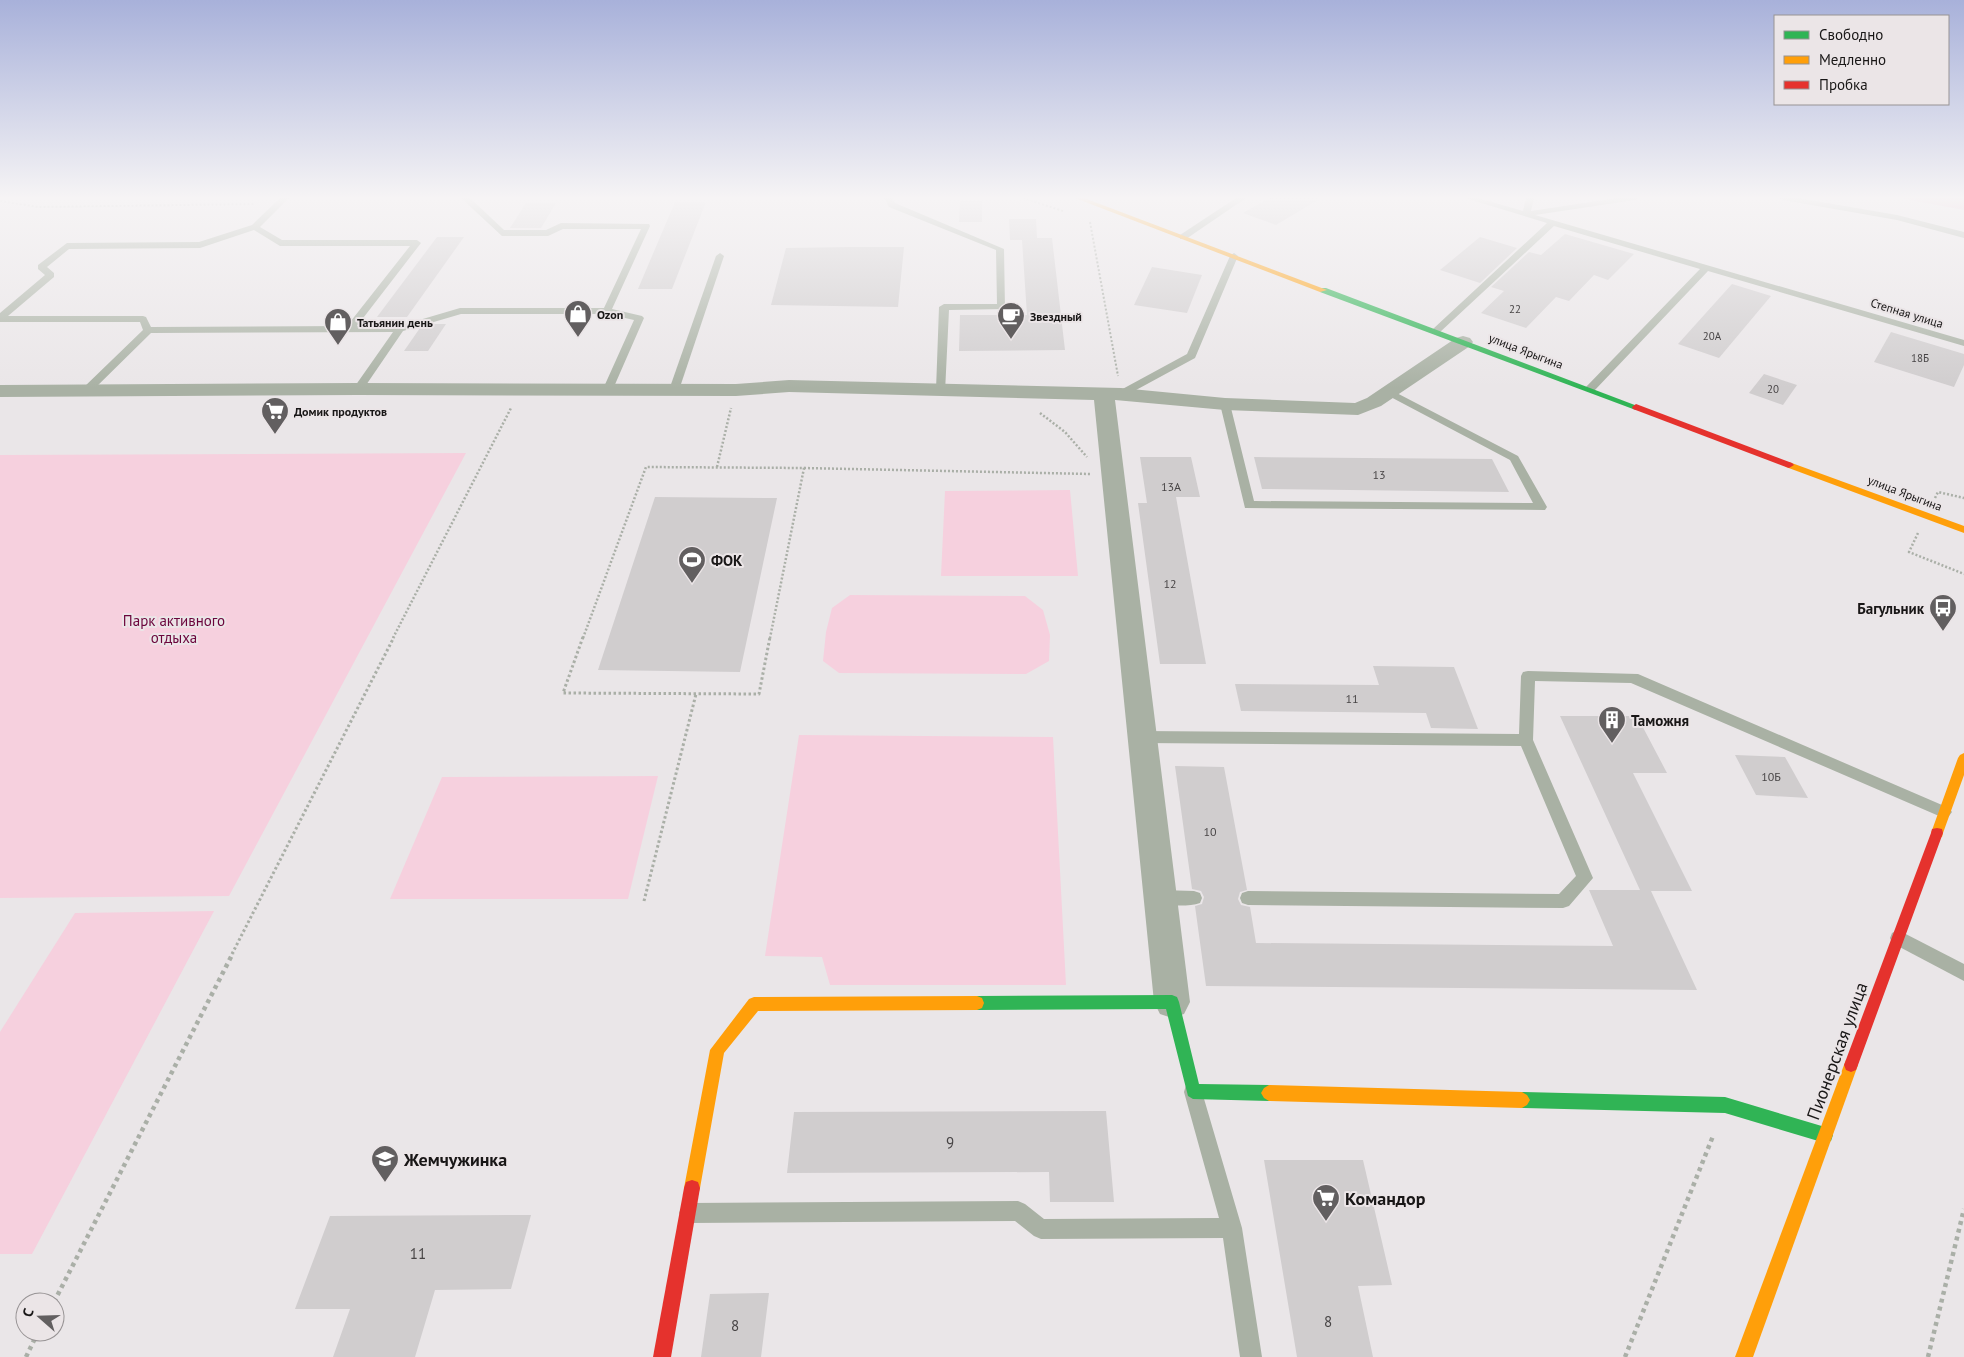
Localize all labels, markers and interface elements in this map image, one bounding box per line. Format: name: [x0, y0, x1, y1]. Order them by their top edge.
legend: [1774, 15, 1949, 105]
text: Свободно: [1819, 25, 1883, 44]
text: Медленно: [1819, 50, 1886, 69]
text: Пробка: [1819, 75, 1868, 94]
street label: Степная улица: [1869, 295, 1945, 331]
shop icon: Ozon: [563, 299, 593, 338]
cafe icon: Звездный: [996, 301, 1026, 340]
house number: 22: [1509, 302, 1521, 316]
shop icon: Татьянин день: [323, 307, 353, 346]
place label: Ozon: [597, 307, 623, 322]
place label: Звездный: [1030, 309, 1082, 324]
place label: Татьянин день: [357, 315, 433, 330]
house number: 20А: [1703, 329, 1722, 343]
street label: улица Ярыгина: [1487, 330, 1565, 372]
house number: 18Б: [1911, 351, 1929, 365]
house number: 20: [1767, 382, 1779, 396]
supermarket icon: Домик продуктов: [260, 396, 290, 435]
place label: Домик продуктов: [294, 404, 387, 419]
house number: 13: [1372, 467, 1386, 482]
street label: улица Ярыгина: [1866, 472, 1944, 514]
house number: 13А: [1161, 479, 1181, 494]
sports icon: ФОК: [677, 545, 707, 584]
place label: ФОК: [711, 551, 743, 570]
house number: 12: [1163, 576, 1177, 591]
bus stop icon: Багульник: [1928, 593, 1958, 632]
place label: Багульник: [1857, 599, 1925, 618]
park label: Парк активного отдыха: [123, 611, 225, 647]
house number: 11: [1345, 691, 1359, 706]
building icon: Таможня: [1597, 705, 1627, 744]
place label: Таможня: [1631, 711, 1689, 730]
house number: 10Б: [1761, 769, 1781, 784]
house number: 10: [1203, 824, 1217, 839]
street label: Пионерская улица: [1801, 979, 1873, 1123]
house number: 9: [946, 1133, 954, 1152]
school or university icon: Жемчужинка: [370, 1144, 400, 1183]
place label: Жемчужинка: [403, 1148, 507, 1171]
supermarket icon: Командор: [1311, 1183, 1341, 1222]
place label: Командор: [1345, 1187, 1426, 1210]
house number: 11: [410, 1244, 426, 1263]
north arrow: [15, 1292, 65, 1342]
text: С: [18, 1306, 38, 1319]
house number: 8: [1324, 1312, 1332, 1331]
house number: 8: [731, 1316, 739, 1335]

